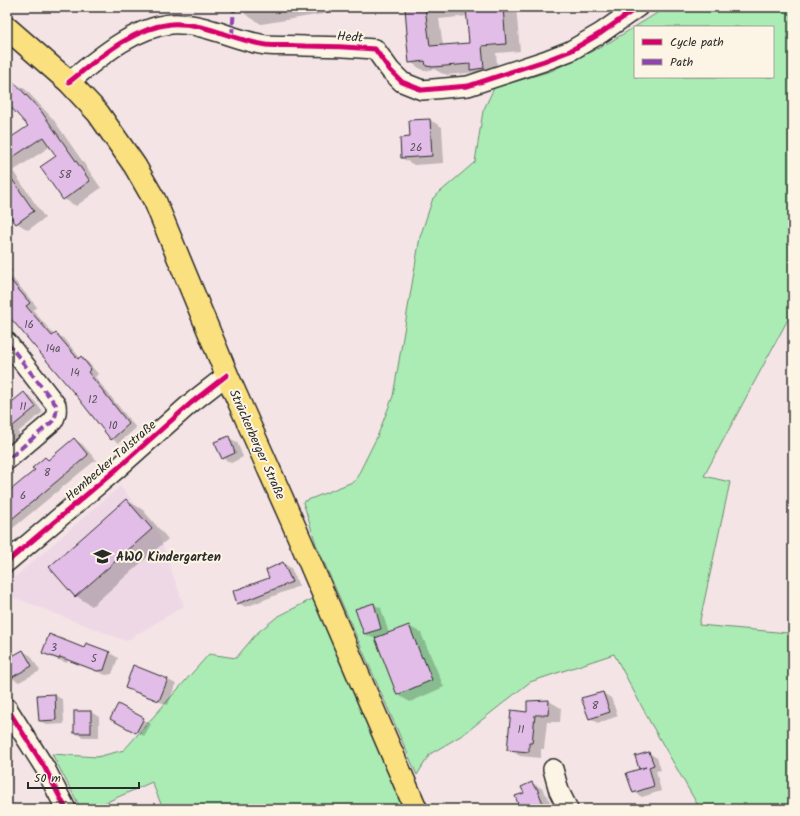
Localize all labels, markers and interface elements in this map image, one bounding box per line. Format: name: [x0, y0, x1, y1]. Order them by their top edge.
street label: Hedt: [336, 26, 365, 49]
legend: [634, 26, 774, 78]
text: Cycle path: [670, 33, 724, 52]
text: Path: [670, 53, 693, 72]
house number: 26: [410, 139, 422, 157]
house number: 58: [59, 166, 72, 184]
house number: 16: [24, 316, 34, 334]
house number: 14a: [46, 340, 60, 358]
house number: 14: [70, 364, 80, 382]
street label: Strückerberger Straße: [223, 386, 290, 503]
house number: 12: [88, 391, 98, 409]
house number: 11: [20, 398, 26, 416]
street label: Hembecker Talstraße: [61, 415, 162, 507]
house number: 10: [109, 417, 118, 435]
house number: 8: [44, 464, 51, 482]
house number: 6: [20, 487, 26, 505]
school or university icon: AWO Kindergarten: [93, 546, 113, 566]
place label: AWO Kindergarten: [116, 547, 221, 568]
house number: 3: [51, 639, 57, 657]
house number: 5: [91, 650, 98, 668]
house number: 8: [592, 697, 599, 715]
house number: 11: [518, 721, 524, 739]
scale bar: [28, 764, 139, 790]
text: 50 m: [34, 769, 61, 788]

